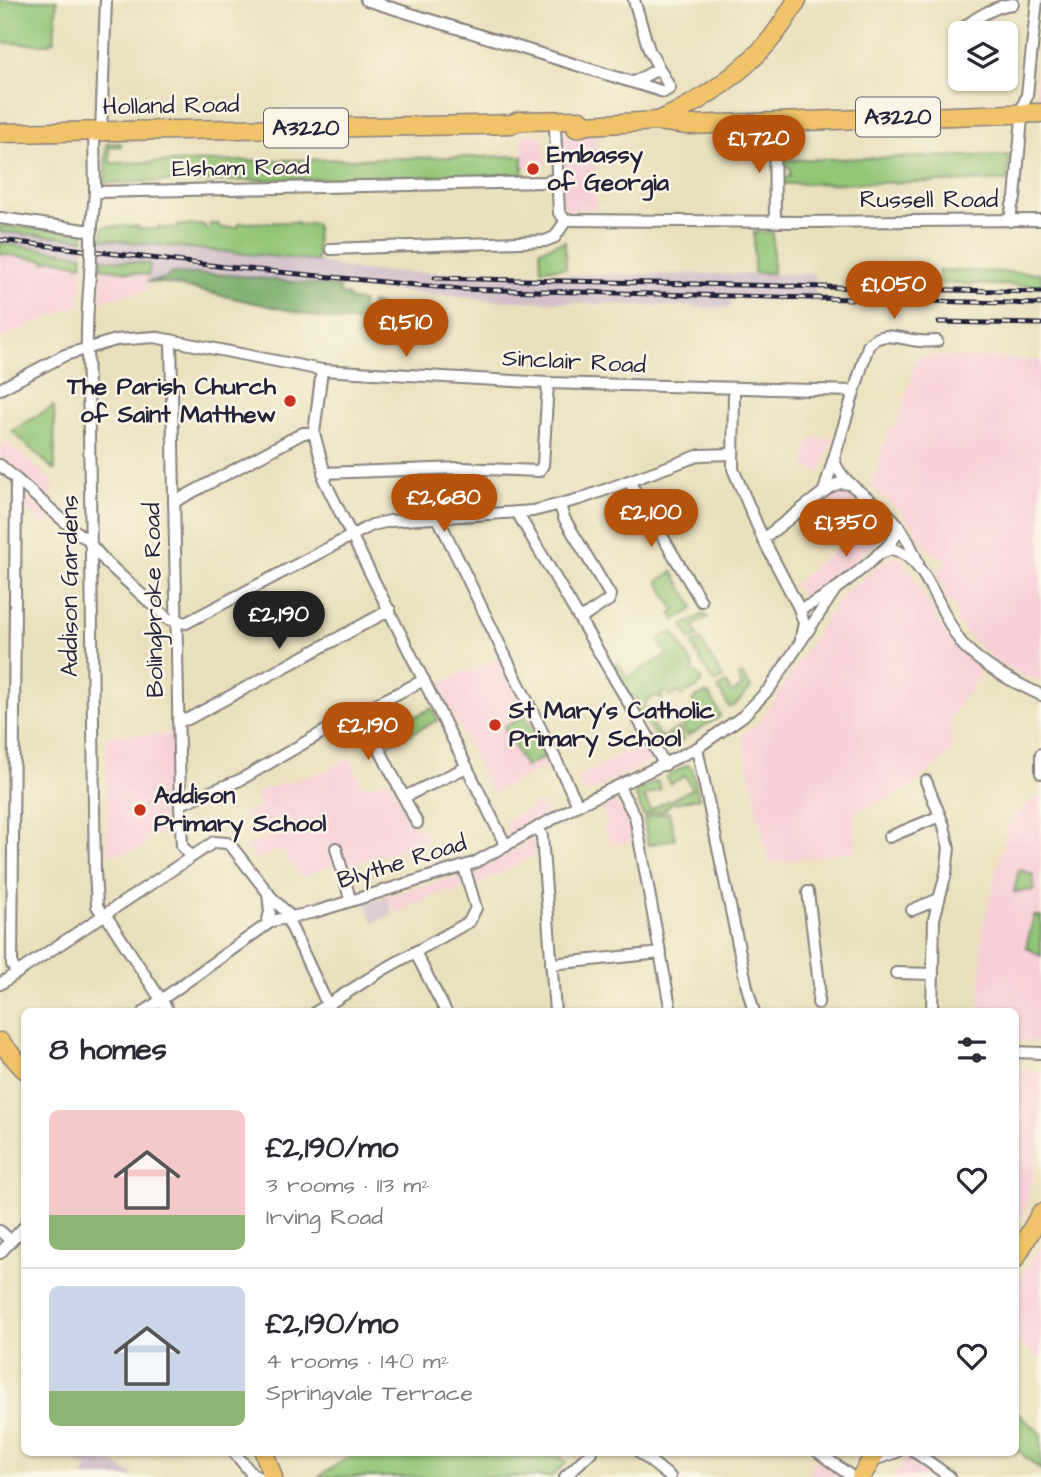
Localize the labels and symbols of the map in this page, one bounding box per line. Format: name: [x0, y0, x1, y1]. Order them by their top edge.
street label: Holland Road: [102, 88, 240, 124]
road number: A3220: [856, 98, 940, 136]
road number: A3220: [264, 108, 348, 148]
pin: £1,720: [702, 116, 816, 175]
place label: Embassy of Georgia: [547, 138, 670, 201]
street label: Elsham Road: [172, 150, 310, 186]
marker: Embassy of Georgia: [525, 161, 541, 177]
street label: Russell Road: [860, 183, 998, 217]
pin: £1,050: [837, 262, 951, 321]
pin: £1,510: [349, 300, 463, 359]
street label: Sinclair Road: [501, 341, 647, 383]
place label: The Parish Church of Saint Matthew: [66, 370, 277, 432]
marker: The Parish Church of Saint Matthew: [282, 393, 298, 409]
pin: £2,680: [387, 475, 501, 534]
pin: £2,100: [594, 490, 708, 549]
street label: Addison Gardens: [53, 495, 87, 677]
pin: £1,350: [789, 500, 903, 559]
street label: Bolingbroke Road: [135, 502, 174, 698]
pin: £2,190: [222, 592, 336, 651]
place label: St Mary's Catholic Primary School: [508, 694, 715, 758]
pin: £2,190: [311, 702, 425, 762]
marker: St Mary's Catholic Primary School: [487, 717, 503, 733]
place label: Addison Primary School: [154, 779, 327, 843]
marker: Addison Primary School: [132, 802, 148, 818]
street label: Blythe Road: [333, 826, 471, 899]

